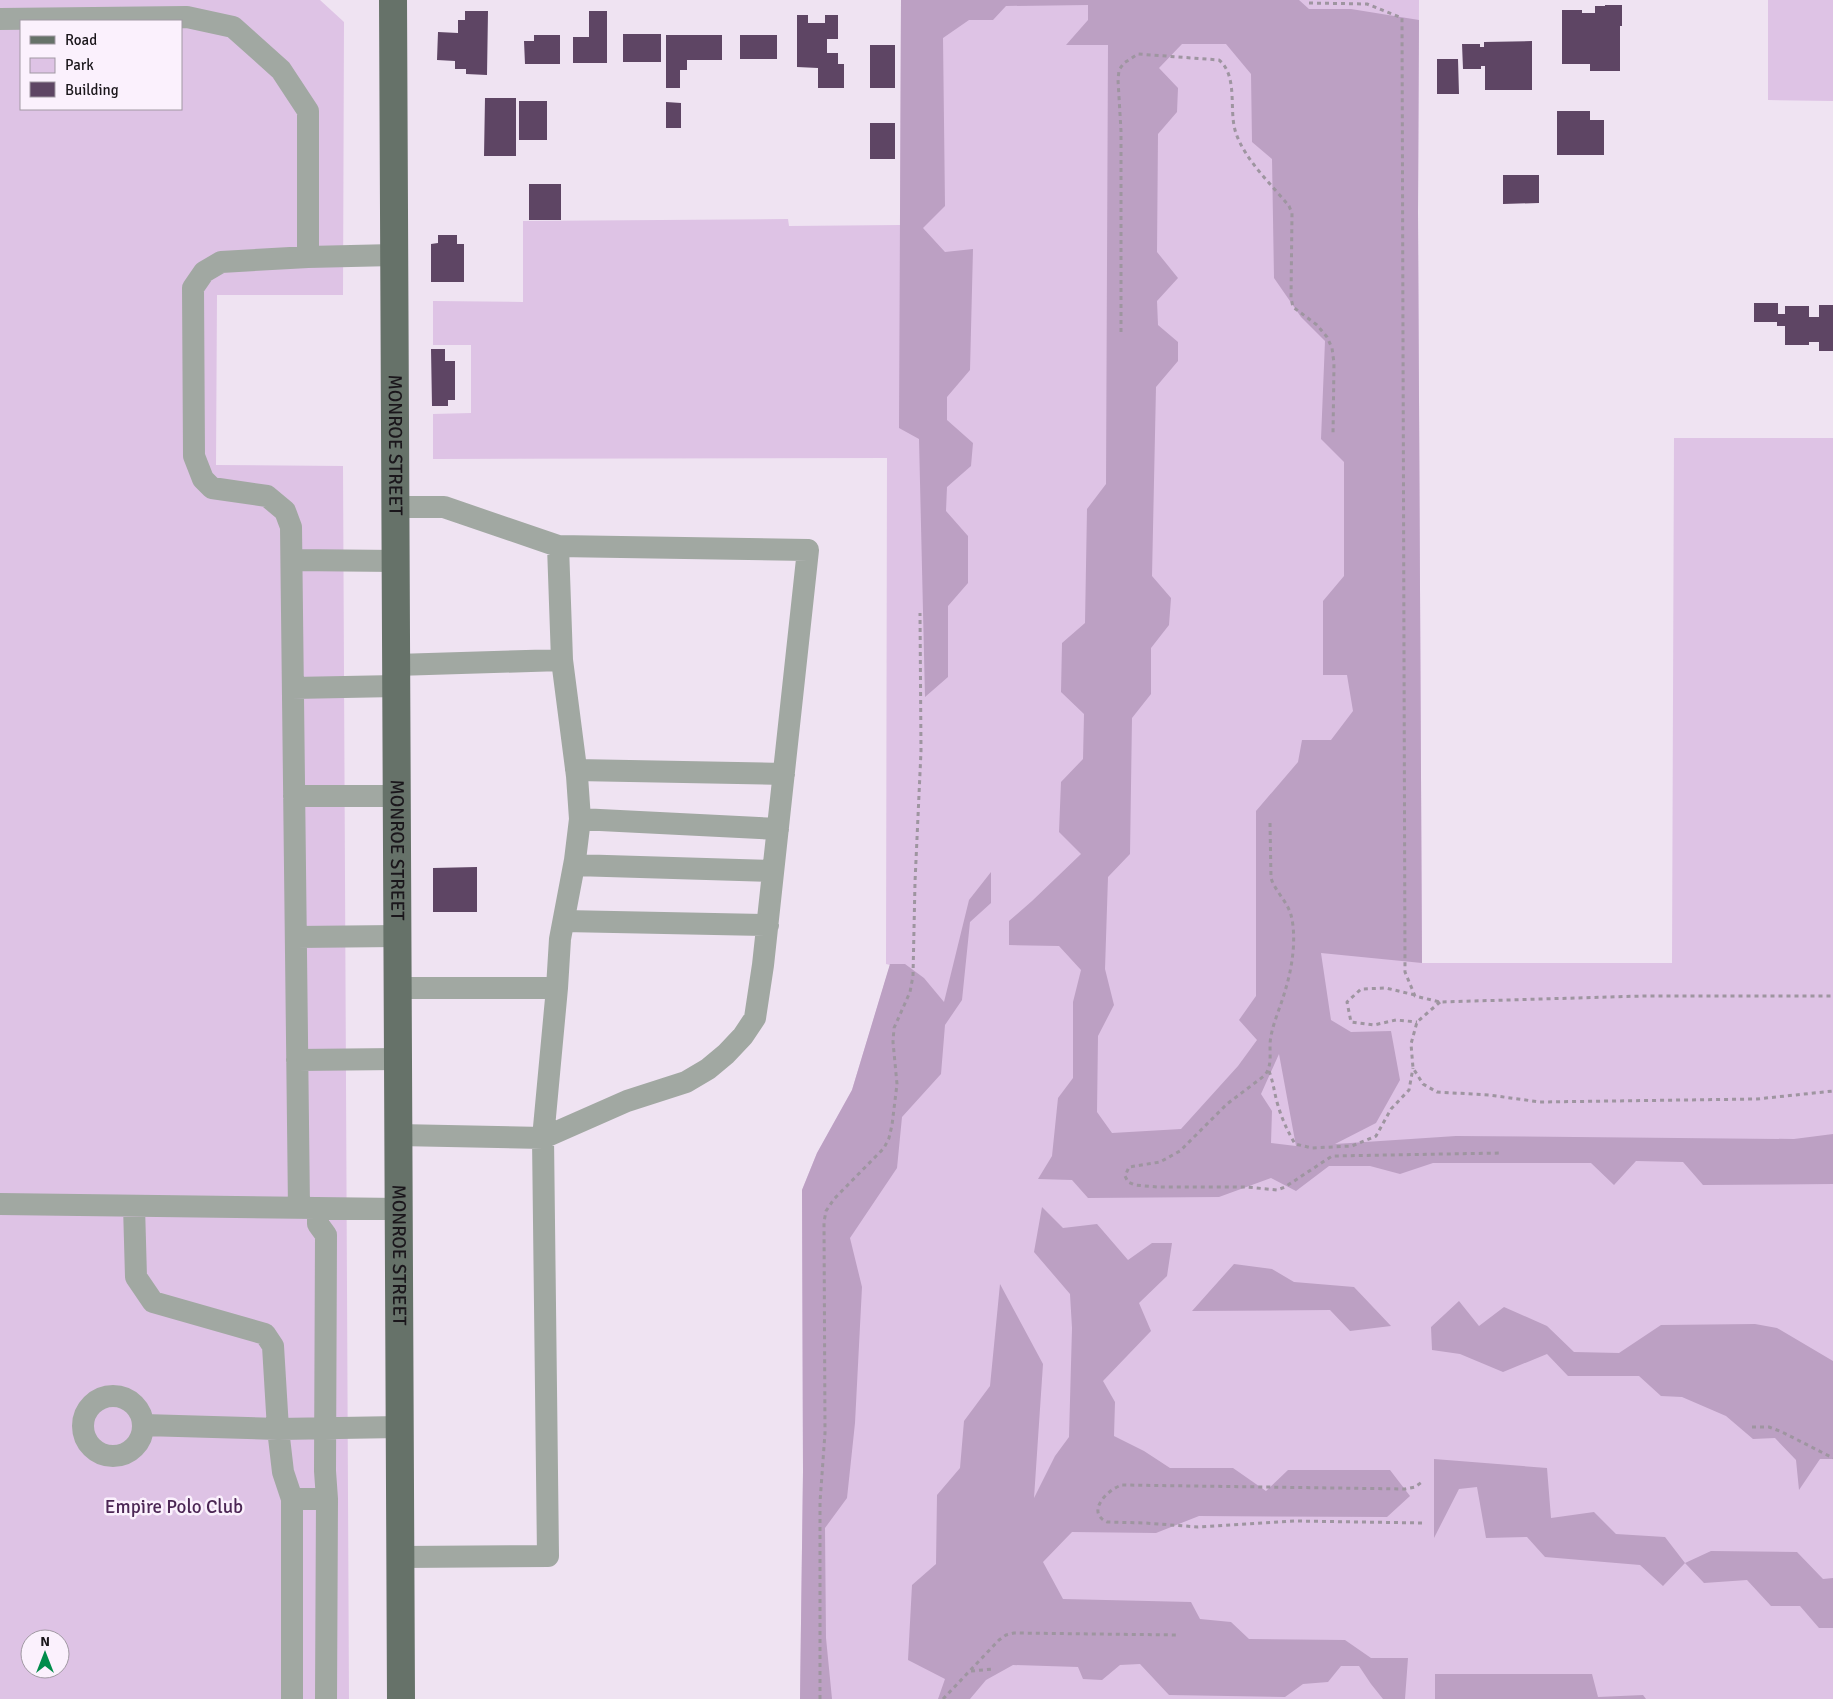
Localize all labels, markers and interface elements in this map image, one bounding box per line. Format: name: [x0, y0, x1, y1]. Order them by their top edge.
legend: [20, 20, 182, 110]
text: Road: [65, 31, 97, 49]
text: Park: [65, 56, 94, 74]
text: Building: [65, 81, 119, 99]
street label: MONROE STREET: [383, 374, 407, 516]
street label: MONROE STREET: [385, 779, 409, 921]
street label: MONROE STREET: [387, 1184, 411, 1326]
park label: Empire Polo Club: [105, 1495, 243, 1519]
north arrow: [20, 1629, 70, 1679]
text: N: [40, 1633, 50, 1650]

